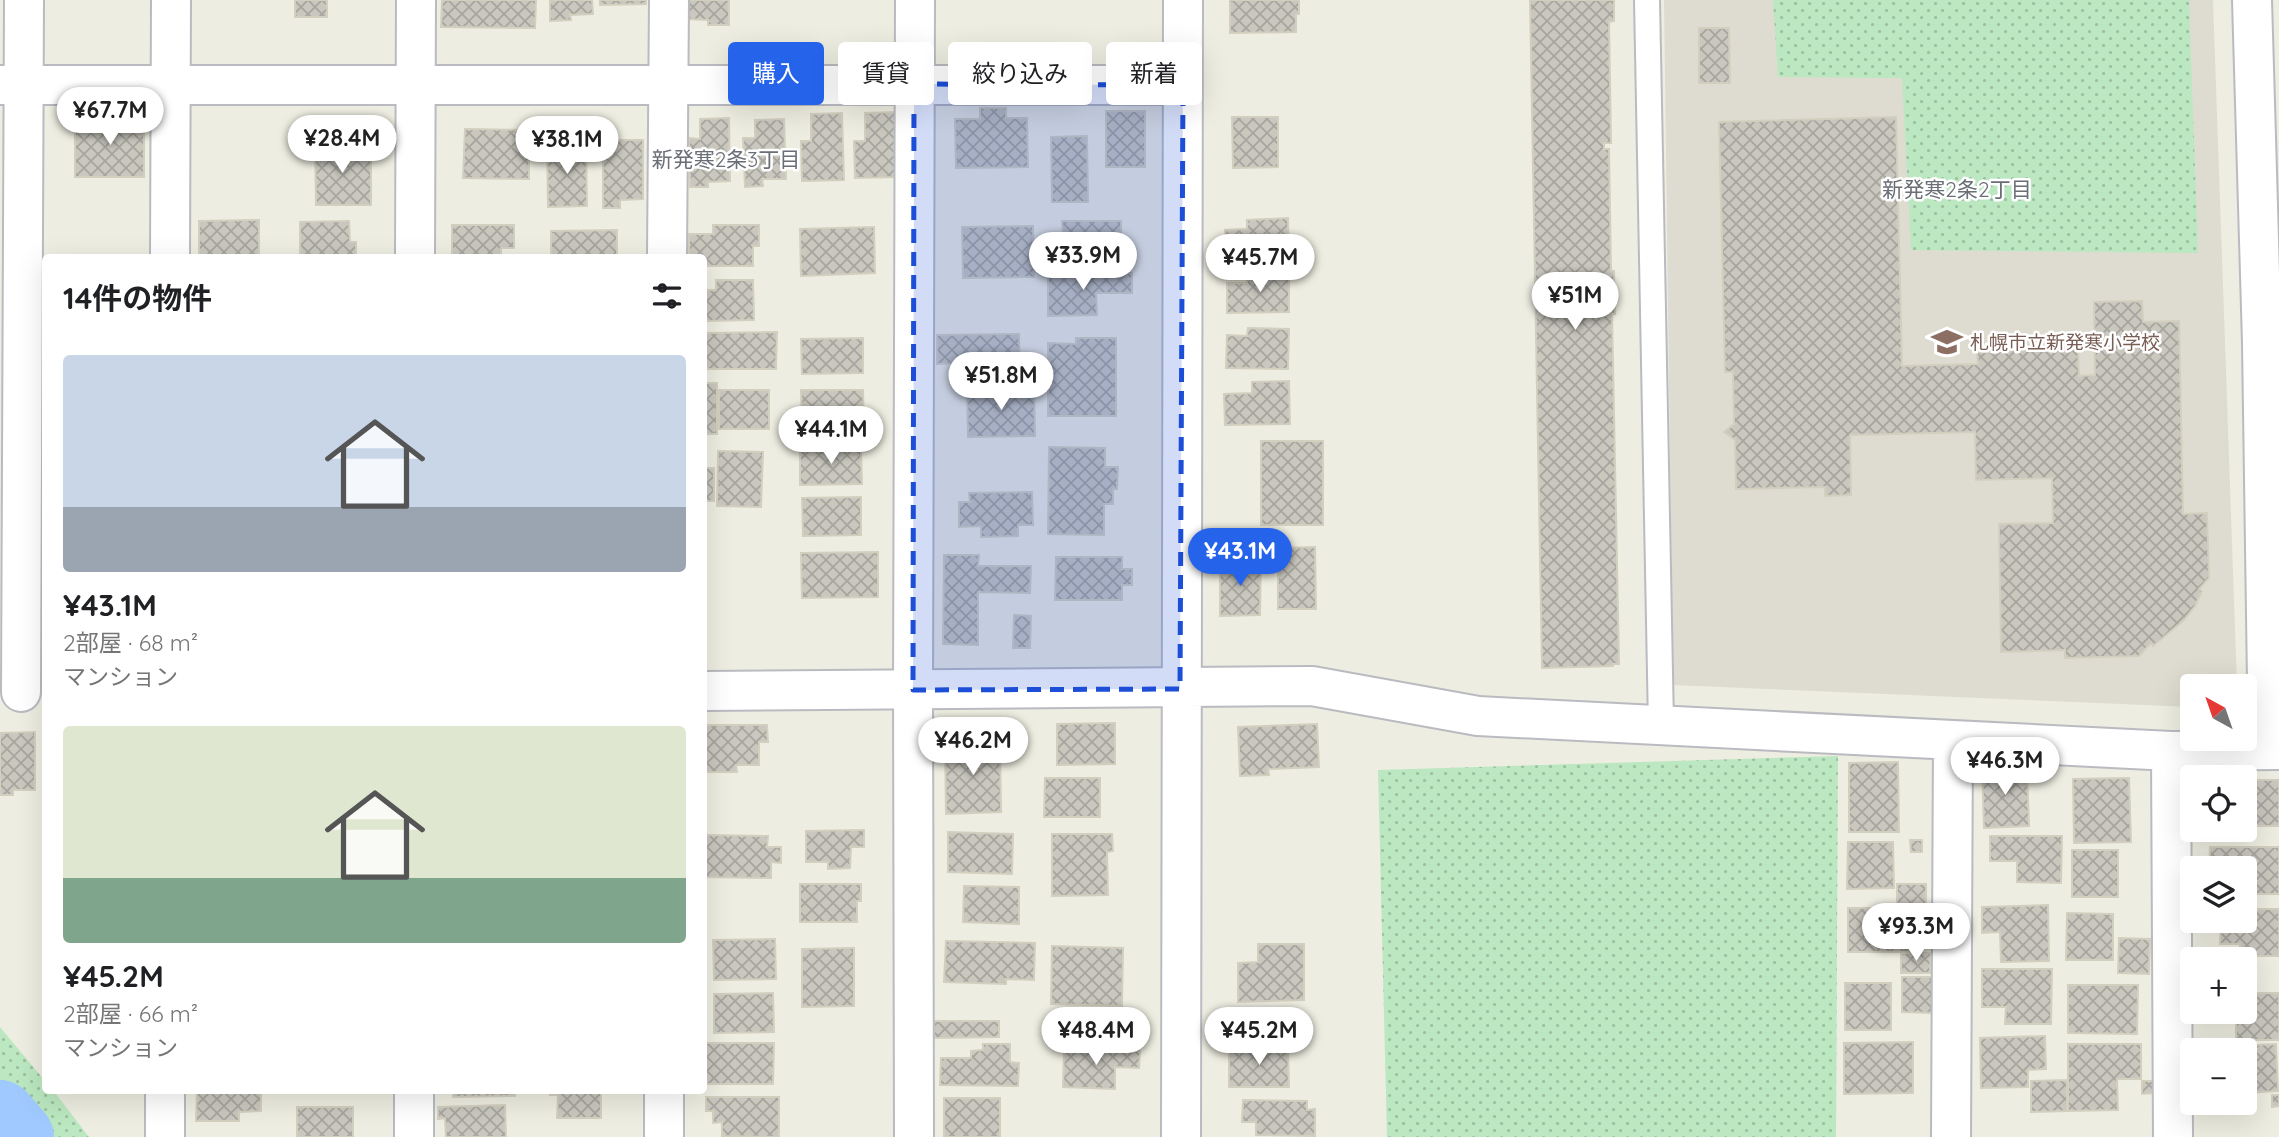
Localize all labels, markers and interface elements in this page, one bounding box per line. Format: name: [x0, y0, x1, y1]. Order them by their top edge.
chip: 購入: [728, 42, 824, 105]
chip: 賃貸: [838, 42, 934, 105]
chip: 絞り込み: [948, 42, 1092, 105]
chip: 新着: [1106, 42, 1202, 105]
pin: ¥67.7M: [53, 88, 167, 147]
text: ¥67.7M: [73, 95, 147, 124]
pin: ¥28.4M: [285, 116, 399, 175]
pin: ¥38.1M: [510, 116, 624, 176]
text: ¥28.4M: [304, 123, 380, 152]
text: ¥38.1M: [531, 124, 603, 153]
district label: 新発寒2条3丁目: [652, 146, 800, 172]
district label: 新発寒2条2丁目: [1882, 176, 2032, 202]
pin: ¥33.9M: [1026, 232, 1140, 292]
pin: ¥45.7M: [1203, 234, 1317, 294]
text: ¥33.9M: [1045, 240, 1121, 269]
text: ¥45.7M: [1222, 242, 1298, 271]
pin: ¥51M: [1534, 272, 1616, 332]
icon: filters: [648, 277, 686, 315]
text: 14件の物件: [63, 279, 212, 317]
text: ¥51M: [1548, 280, 1602, 309]
school or university icon: 札幌市立新発寒小学校: [1930, 325, 1964, 359]
place label: 札幌市立新発寒小学校: [1970, 330, 2160, 354]
pin: ¥51.8M: [944, 352, 1058, 412]
text: ¥51.8M: [964, 360, 1038, 389]
icon: home: [312, 401, 438, 527]
pin: ¥44.1M: [774, 406, 888, 466]
text: ¥44.1M: [794, 414, 868, 443]
pin: ¥43.1M: [1183, 528, 1297, 588]
text: ¥43.1M: [1204, 536, 1276, 565]
text: ¥43.1M: [63, 586, 157, 624]
text: 2部屋 · 68 m²: [63, 628, 198, 657]
text: マンション: [63, 662, 178, 691]
north arrow: [2180, 674, 2258, 751]
map controls: [2180, 674, 2257, 1115]
pin: ¥46.2M: [916, 718, 1030, 777]
text: ¥46.2M: [934, 725, 1012, 754]
pin: ¥46.3M: [1948, 738, 2062, 797]
text: ¥46.3M: [1967, 745, 2043, 774]
button: locate: [2180, 765, 2257, 842]
icon: home: [312, 772, 438, 898]
button: layers: [2180, 856, 2257, 933]
pin: ¥93.3M: [1859, 904, 1973, 963]
text: ¥93.3M: [1878, 911, 1954, 940]
button: +: [2180, 947, 2257, 1024]
text: ¥45.2M: [63, 957, 164, 995]
text: 2部屋 · 66 m²: [63, 999, 198, 1028]
pin: ¥48.4M: [1039, 1007, 1153, 1067]
pin: ¥45.2M: [1202, 1007, 1316, 1067]
text: ¥48.4M: [1057, 1015, 1135, 1044]
text: ¥45.2M: [1220, 1015, 1298, 1044]
text: マンション: [63, 1033, 178, 1062]
button: −: [2180, 1038, 2257, 1115]

